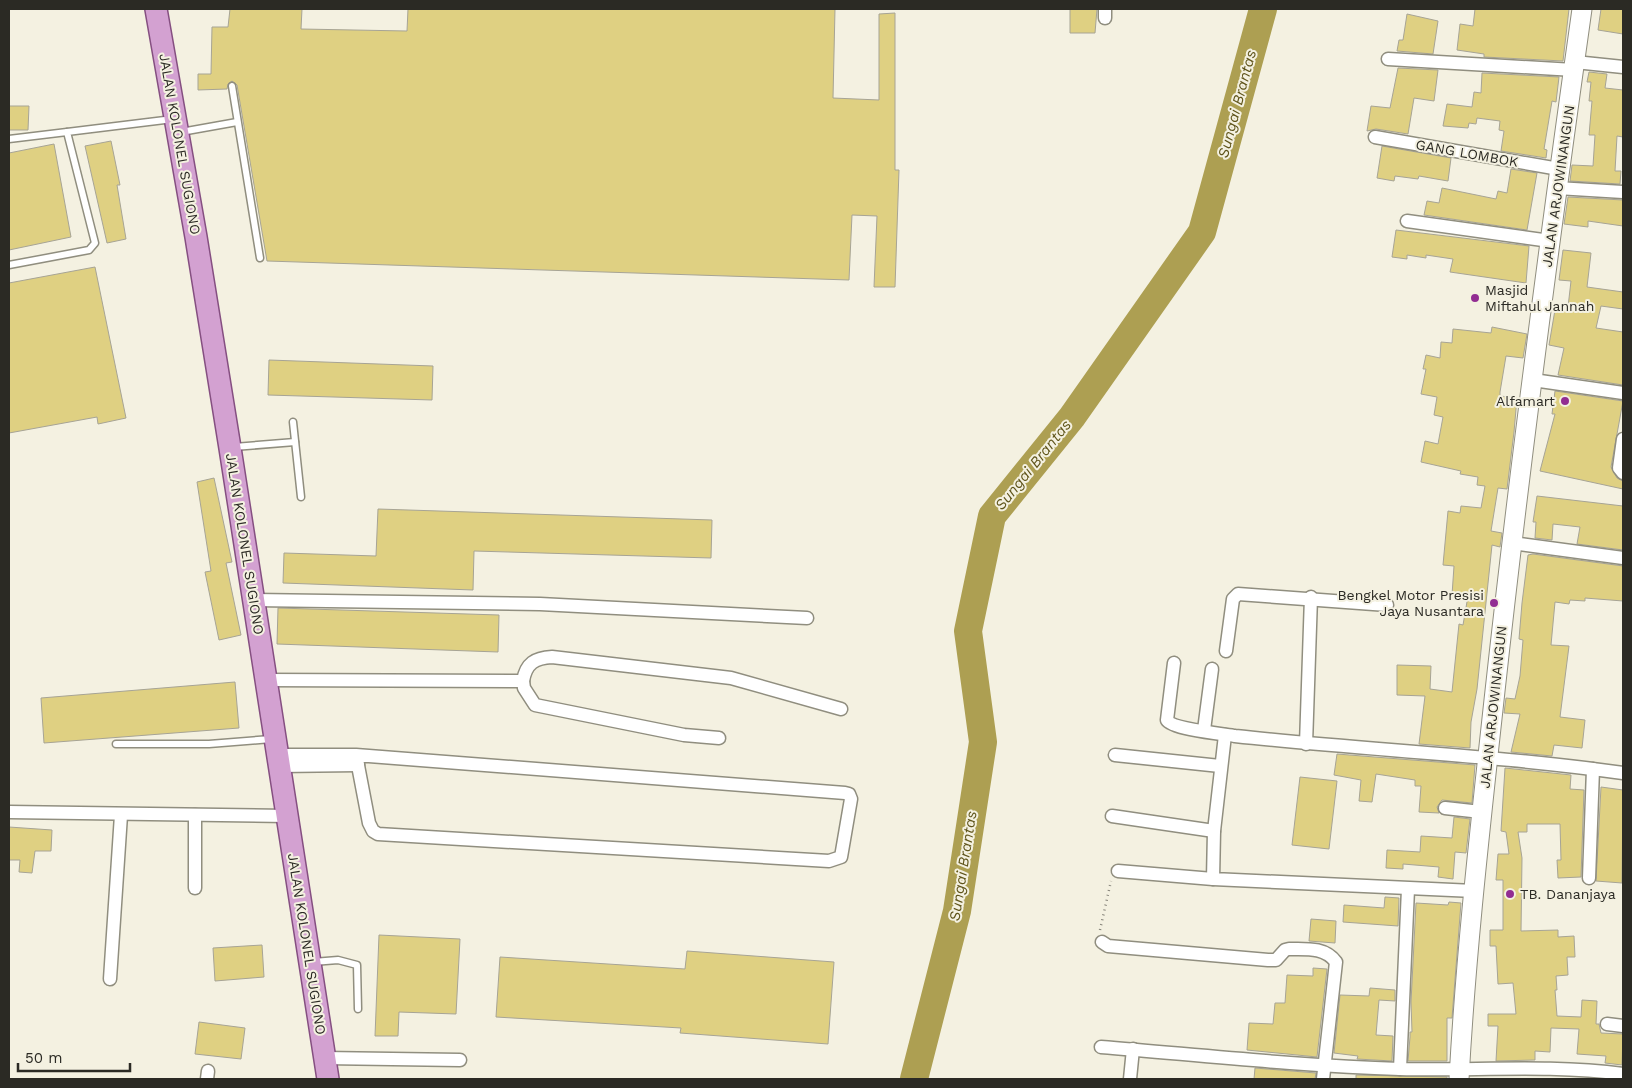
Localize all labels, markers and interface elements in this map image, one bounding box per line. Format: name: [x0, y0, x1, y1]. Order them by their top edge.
water label: Sungai Brantas: [1214, 48, 1260, 160]
street label: JALAN KOLONEL SUGIONO: [156, 52, 204, 236]
street label: JALAN ARJOWINANGUN: [1539, 104, 1577, 268]
street label: GANG LOMBOK: [1414, 136, 1520, 170]
place label: Masjid Miftahul Jannah: [1485, 282, 1594, 314]
marker: Masjid Miftahul Jannah: [1469, 292, 1481, 304]
place label: Alfamart: [1496, 393, 1555, 409]
marker: Alfamart: [1559, 395, 1571, 407]
water label: Sungai Brantas: [991, 416, 1075, 514]
street label: JALAN KOLONEL SUGIONO: [223, 452, 267, 636]
place label: Bengkel Motor Presisi Jaya Nusantara: [1337, 587, 1484, 619]
marker: Bengkel Motor Presisi Jaya Nusantara: [1488, 597, 1500, 609]
street label: JALAN ARJOWINANGUN: [1476, 625, 1510, 789]
water label: Sungai Brantas: [945, 809, 981, 922]
street label: JALAN KOLONEL SUGIONO: [285, 852, 329, 1036]
place label: TB. Dananjaya: [1520, 886, 1616, 902]
marker: TB. Dananjaya: [1504, 888, 1516, 900]
scale bar: [18, 1040, 130, 1072]
text: 50 m: [25, 1049, 62, 1067]

